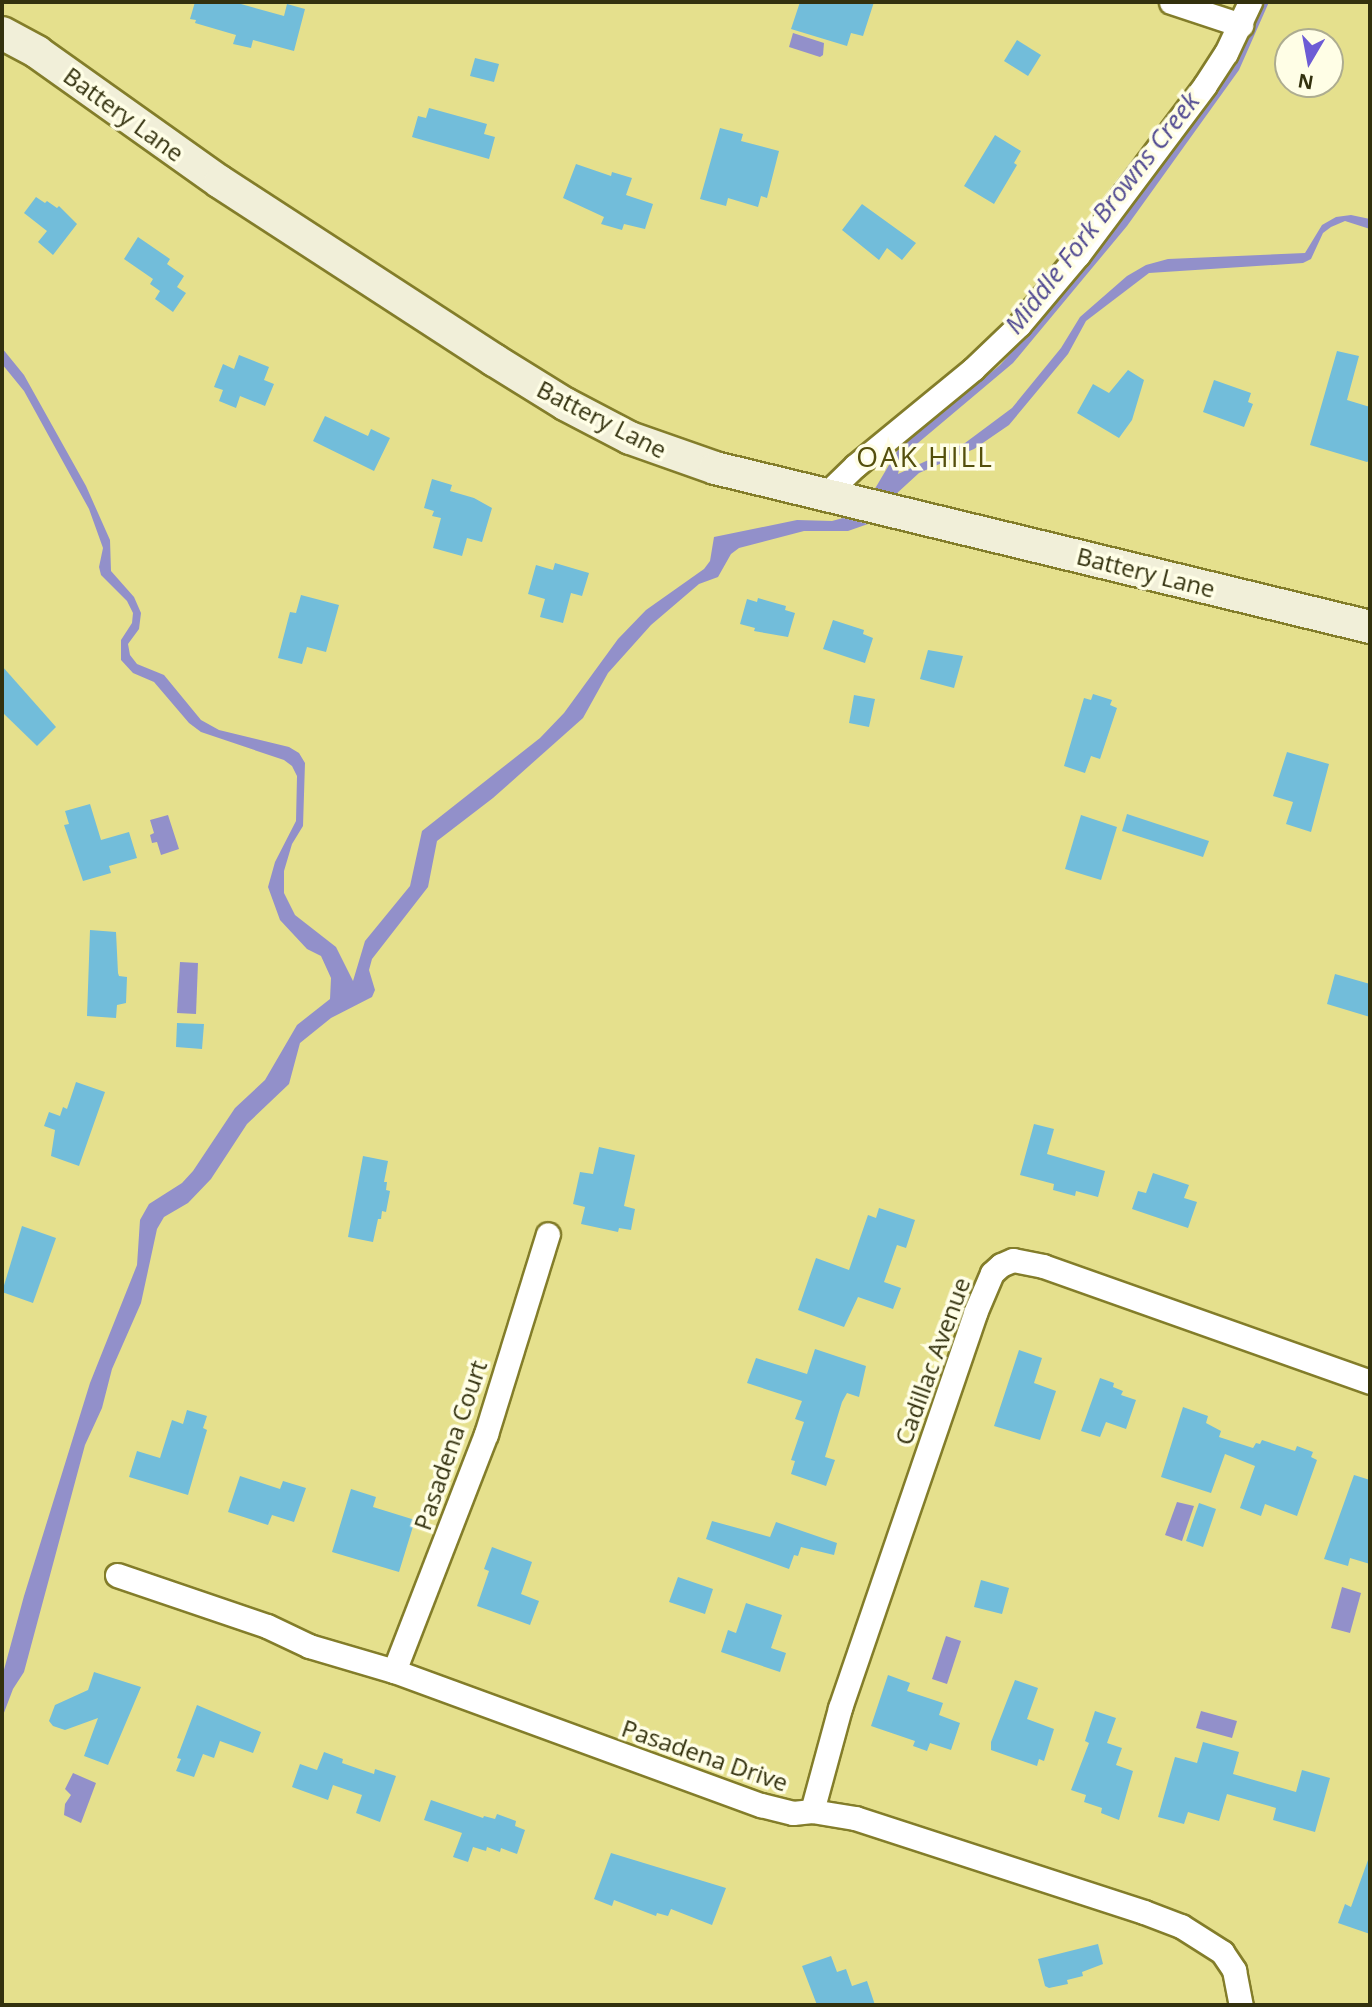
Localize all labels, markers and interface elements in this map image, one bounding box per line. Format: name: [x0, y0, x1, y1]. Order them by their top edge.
north arrow: [1274, 28, 1344, 98]
street label: Battery Lane: [58, 61, 190, 167]
text: N: [1296, 68, 1316, 96]
water label: Middle Fork Browns Creek: [998, 86, 1206, 340]
street label: Battery Lane: [532, 374, 672, 464]
district label: OAK HILL: [857, 439, 993, 473]
street label: Battery Lane: [1074, 541, 1218, 603]
street label: Cadillac Avenue: [888, 1273, 976, 1449]
street label: Pasadena Court: [407, 1356, 493, 1534]
street label: Pasadena Drive: [618, 1713, 792, 1797]

